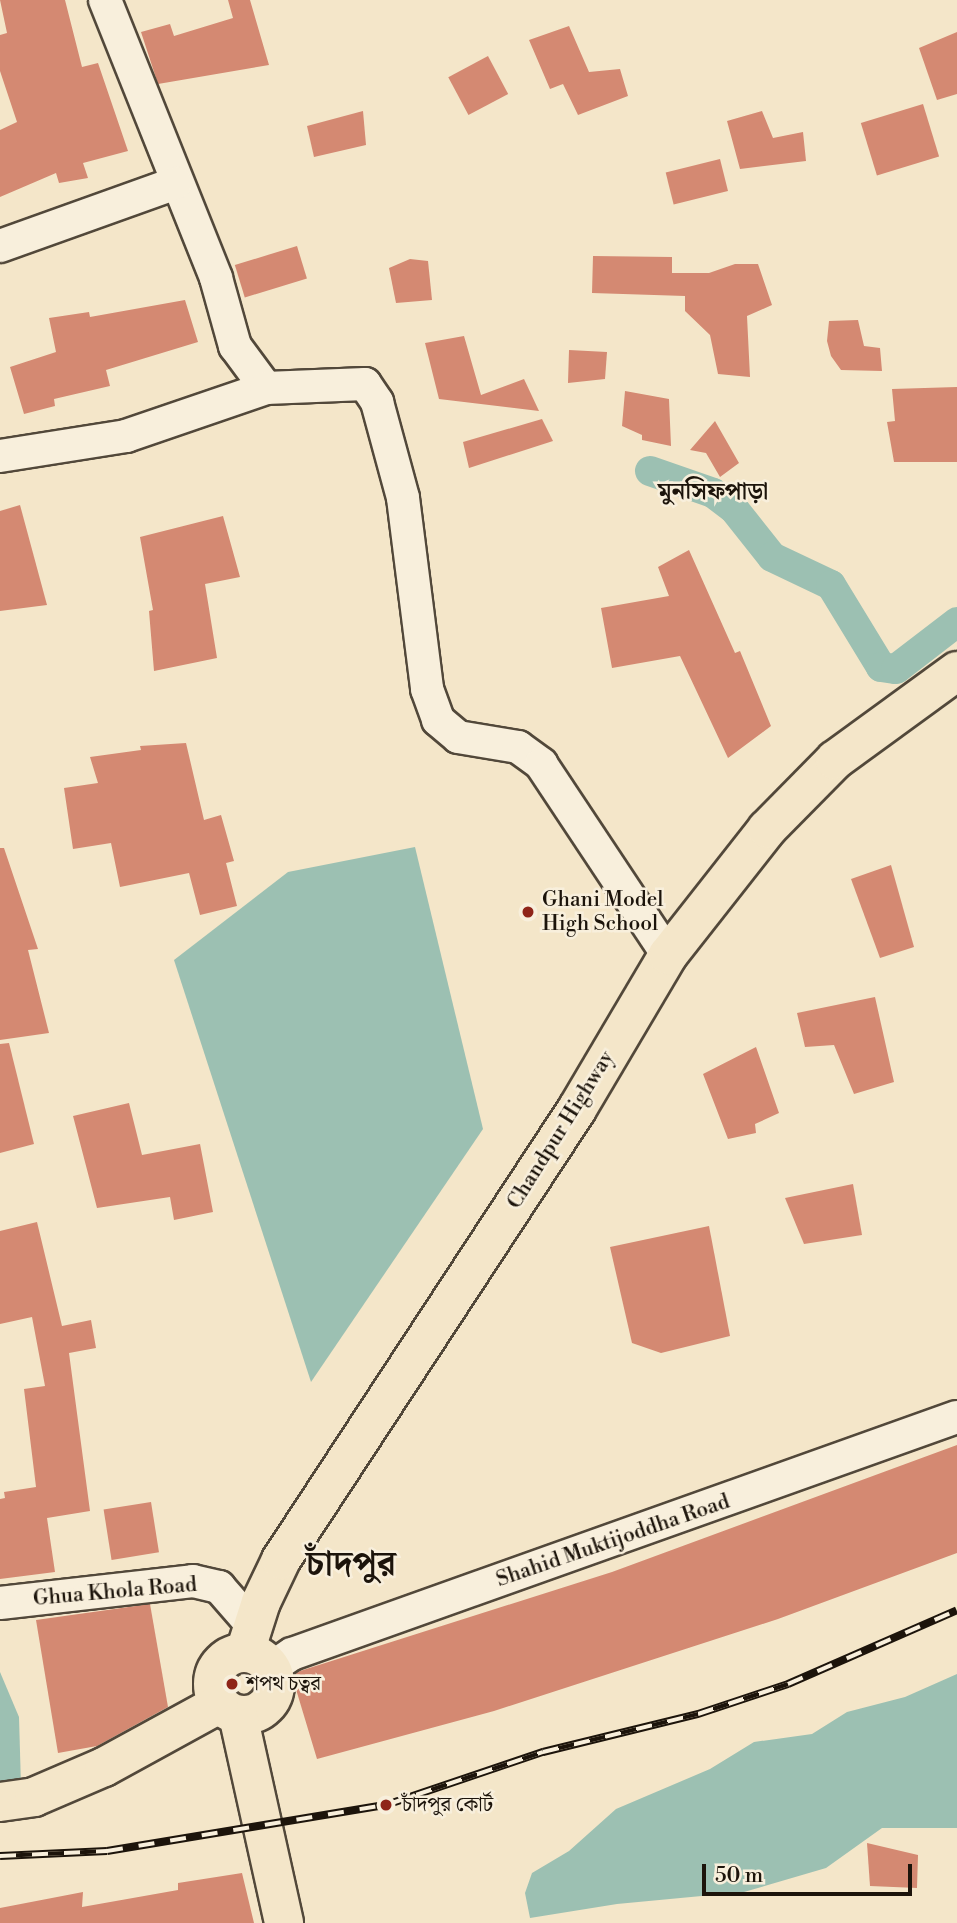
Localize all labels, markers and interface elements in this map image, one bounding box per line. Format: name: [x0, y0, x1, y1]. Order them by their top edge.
district label: মুনসিফপাড়া: [658, 479, 768, 507]
place label: Ghani Model High School: [542, 887, 664, 937]
marker: Ghani Model High School: [520, 904, 536, 920]
street label: Chandpur Highway: [502, 1046, 620, 1214]
street label: Shahid Muktijoddha Road: [493, 1489, 733, 1593]
district label: চাঁদপুর: [306, 1544, 396, 1586]
street label: Ghua Khola Road: [32, 1572, 198, 1612]
place label: শপথ চত্বর: [246, 1671, 321, 1697]
marker: শপথ চত্বর: [224, 1676, 240, 1692]
place label: চাঁদপুর কোর্ট: [402, 1792, 493, 1818]
marker: চাঁদপুর কোর্ট: [376, 1795, 396, 1815]
scale bar: [705, 1850, 915, 1894]
text: 50 m: [715, 1863, 763, 1889]

